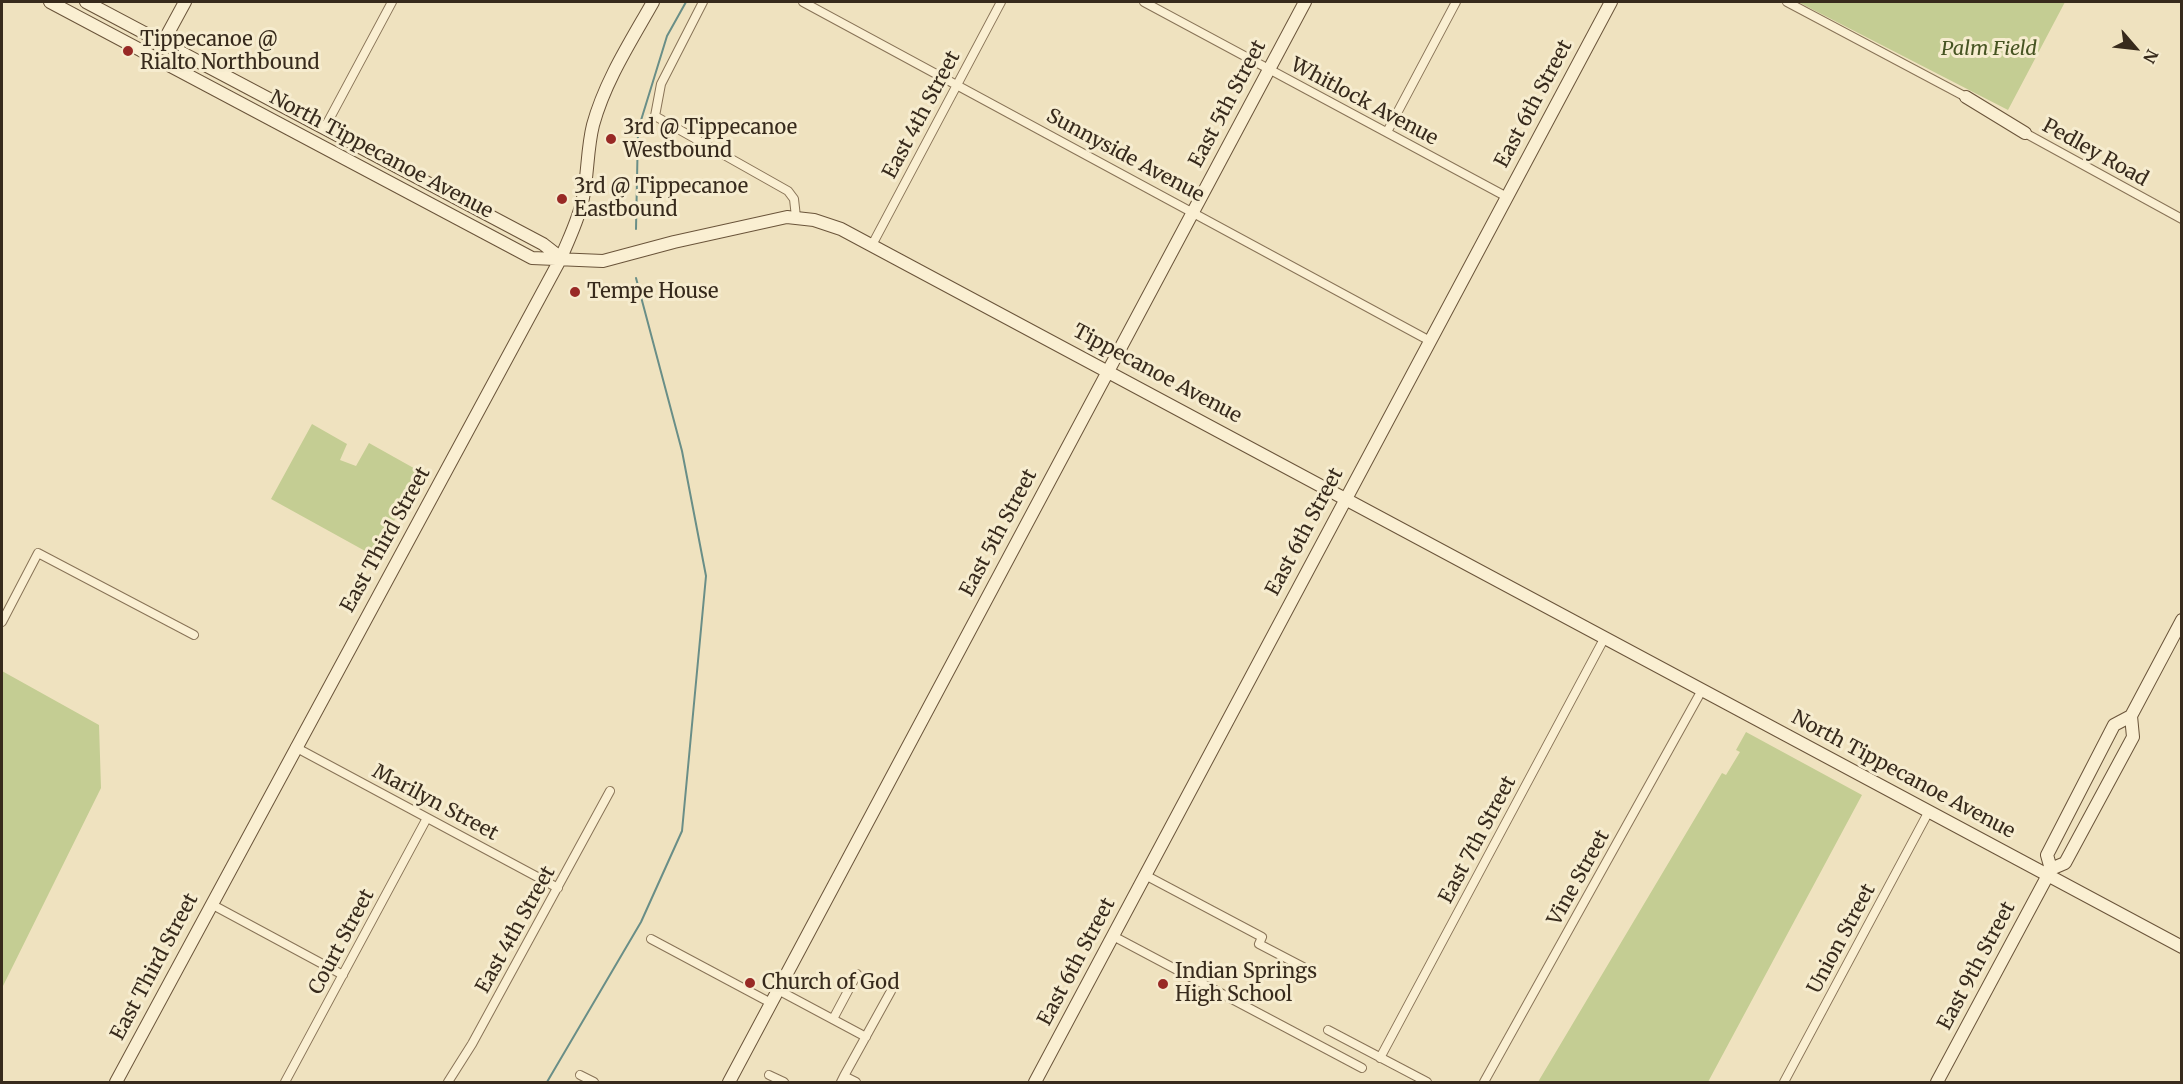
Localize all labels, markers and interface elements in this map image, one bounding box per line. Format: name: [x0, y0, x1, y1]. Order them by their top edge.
north arrow: [2105, 18, 2165, 78]
place label: Tippecanoe @ Rialto Northbound: [140, 28, 320, 75]
street label: East 5th Street: [1184, 36, 1272, 172]
street label: East 6th Street: [1490, 36, 1578, 172]
park label: Palm Field: [1941, 37, 2037, 61]
marker: Tippecanoe @ Rialto Northbound: [121, 44, 135, 58]
text: N: [2139, 46, 2163, 67]
street label: East 4th Street: [878, 47, 966, 183]
street label: Whitlock Avenue: [1286, 53, 1442, 151]
street label: North Tippecanoe Avenue: [265, 86, 497, 224]
street label: Sunnyside Avenue: [1042, 104, 1208, 208]
street label: Pedley Road: [2038, 114, 2152, 192]
place label: 3rd @ Tippecanoe Westbound: [623, 116, 797, 163]
marker: 3rd @ Tippecanoe Westbound: [604, 132, 618, 146]
place label: 3rd @ Tippecanoe Eastbound: [574, 175, 748, 222]
marker: 3rd @ Tippecanoe Eastbound: [555, 192, 569, 206]
place label: Tempe House: [587, 280, 718, 304]
marker: Tempe House: [568, 285, 582, 299]
street label: Tippecanoe Avenue: [1069, 319, 1245, 429]
street label: East Third Street: [336, 463, 436, 617]
street label: East 6th Street: [1261, 464, 1349, 600]
street label: East 5th Street: [955, 465, 1043, 601]
street label: North Tippecanoe Avenue: [1787, 706, 2019, 844]
street label: Marilyn Street: [368, 760, 502, 846]
street label: East 7th Street: [1434, 772, 1522, 908]
street label: Vine Street: [1543, 826, 1615, 930]
street label: East 4th Street: [471, 862, 561, 998]
street label: Union Street: [1803, 880, 1881, 998]
street label: Court Street: [304, 885, 380, 999]
street label: East Third Street: [106, 890, 204, 1044]
street label: East 6th Street: [1033, 894, 1121, 1030]
street label: East 9th Street: [1933, 898, 2021, 1034]
place label: Indian Springs High School: [1175, 960, 1317, 1007]
place label: Church of God: [762, 971, 899, 995]
marker: Church of God: [743, 976, 757, 990]
marker: Indian Springs High School: [1156, 977, 1170, 991]

